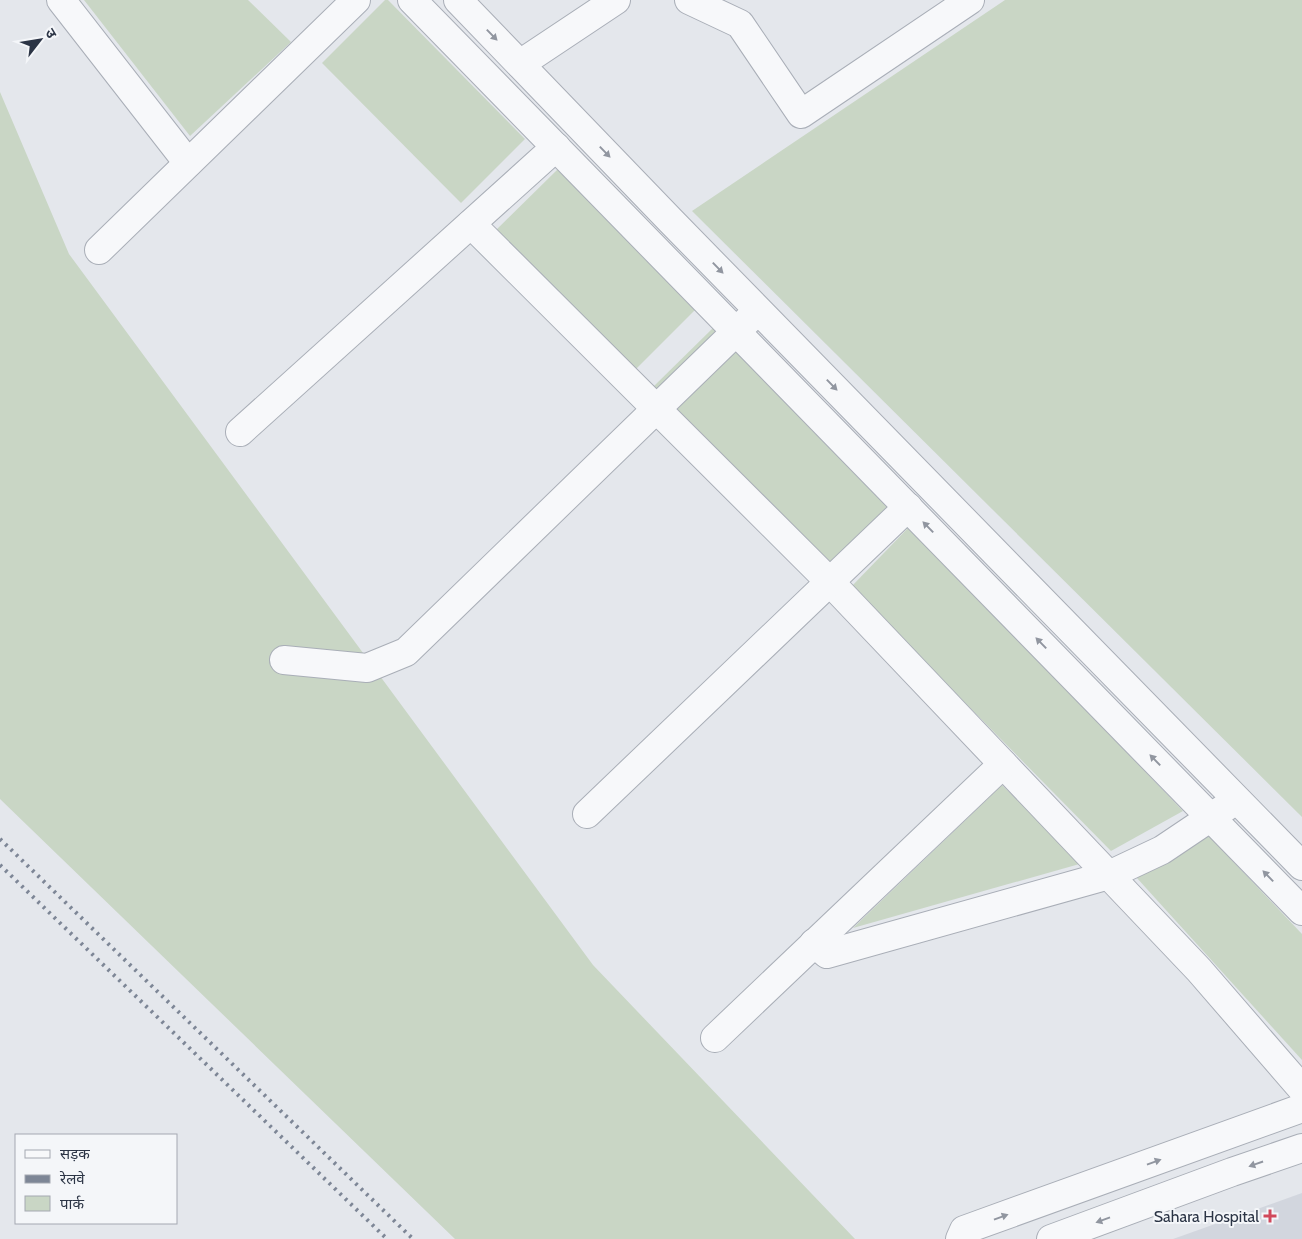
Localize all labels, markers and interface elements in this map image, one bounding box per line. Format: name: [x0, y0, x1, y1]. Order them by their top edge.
north arrow: [15, 15, 65, 65]
text: उ: [41, 25, 61, 42]
one-way arrow: [486, 29, 498, 41]
one-way arrow: [599, 145, 611, 157]
one-way arrow: [712, 262, 724, 274]
one-way arrow: [825, 378, 837, 390]
one-way arrow: [922, 521, 934, 533]
one-way arrow: [1035, 638, 1047, 650]
one-way arrow: [1149, 754, 1161, 766]
one-way arrow: [1262, 870, 1274, 882]
legend: [15, 1134, 178, 1224]
text: सड़क: [60, 1145, 90, 1163]
one-way arrow: [1147, 1158, 1162, 1166]
one-way arrow: [1248, 1160, 1263, 1168]
text: रेलवे: [59, 1170, 85, 1188]
text: पार्क: [60, 1195, 84, 1213]
place label: Sahara Hospital: [1154, 1207, 1259, 1226]
marker: Sahara Hospital: [1263, 1209, 1277, 1223]
one-way arrow: [994, 1213, 1009, 1221]
one-way arrow: [1095, 1216, 1110, 1224]

